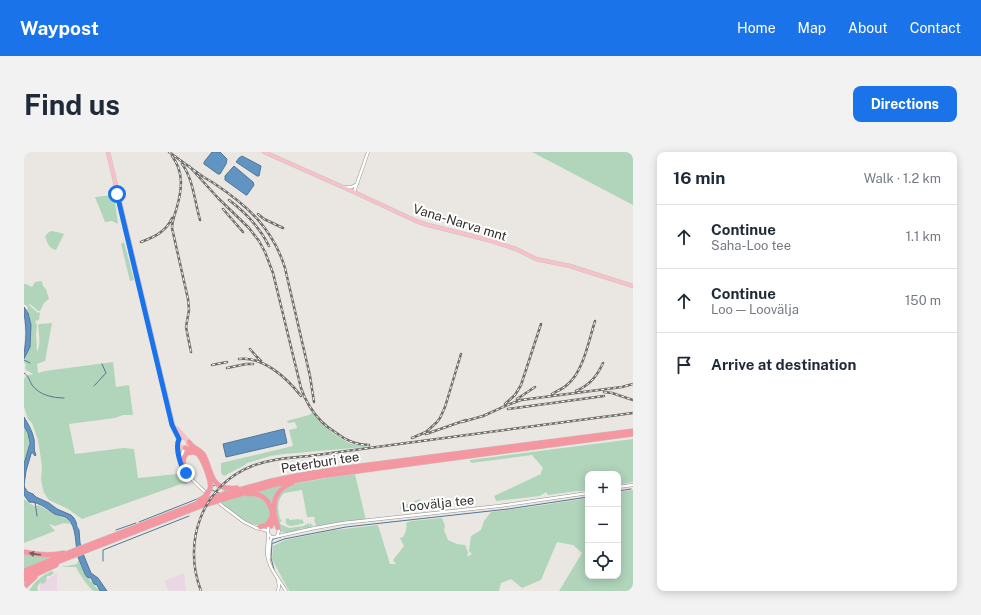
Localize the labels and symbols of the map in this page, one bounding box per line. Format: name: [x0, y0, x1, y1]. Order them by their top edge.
route start: [108, 185, 126, 203]
street label: Vana-Narva mnt: [411, 201, 509, 244]
street label: Peterburi tee: [280, 449, 360, 476]
route end: [177, 464, 195, 482]
street label: Loovälja tee: [401, 492, 475, 515]
one-way arrow: [29, 551, 41, 557]

